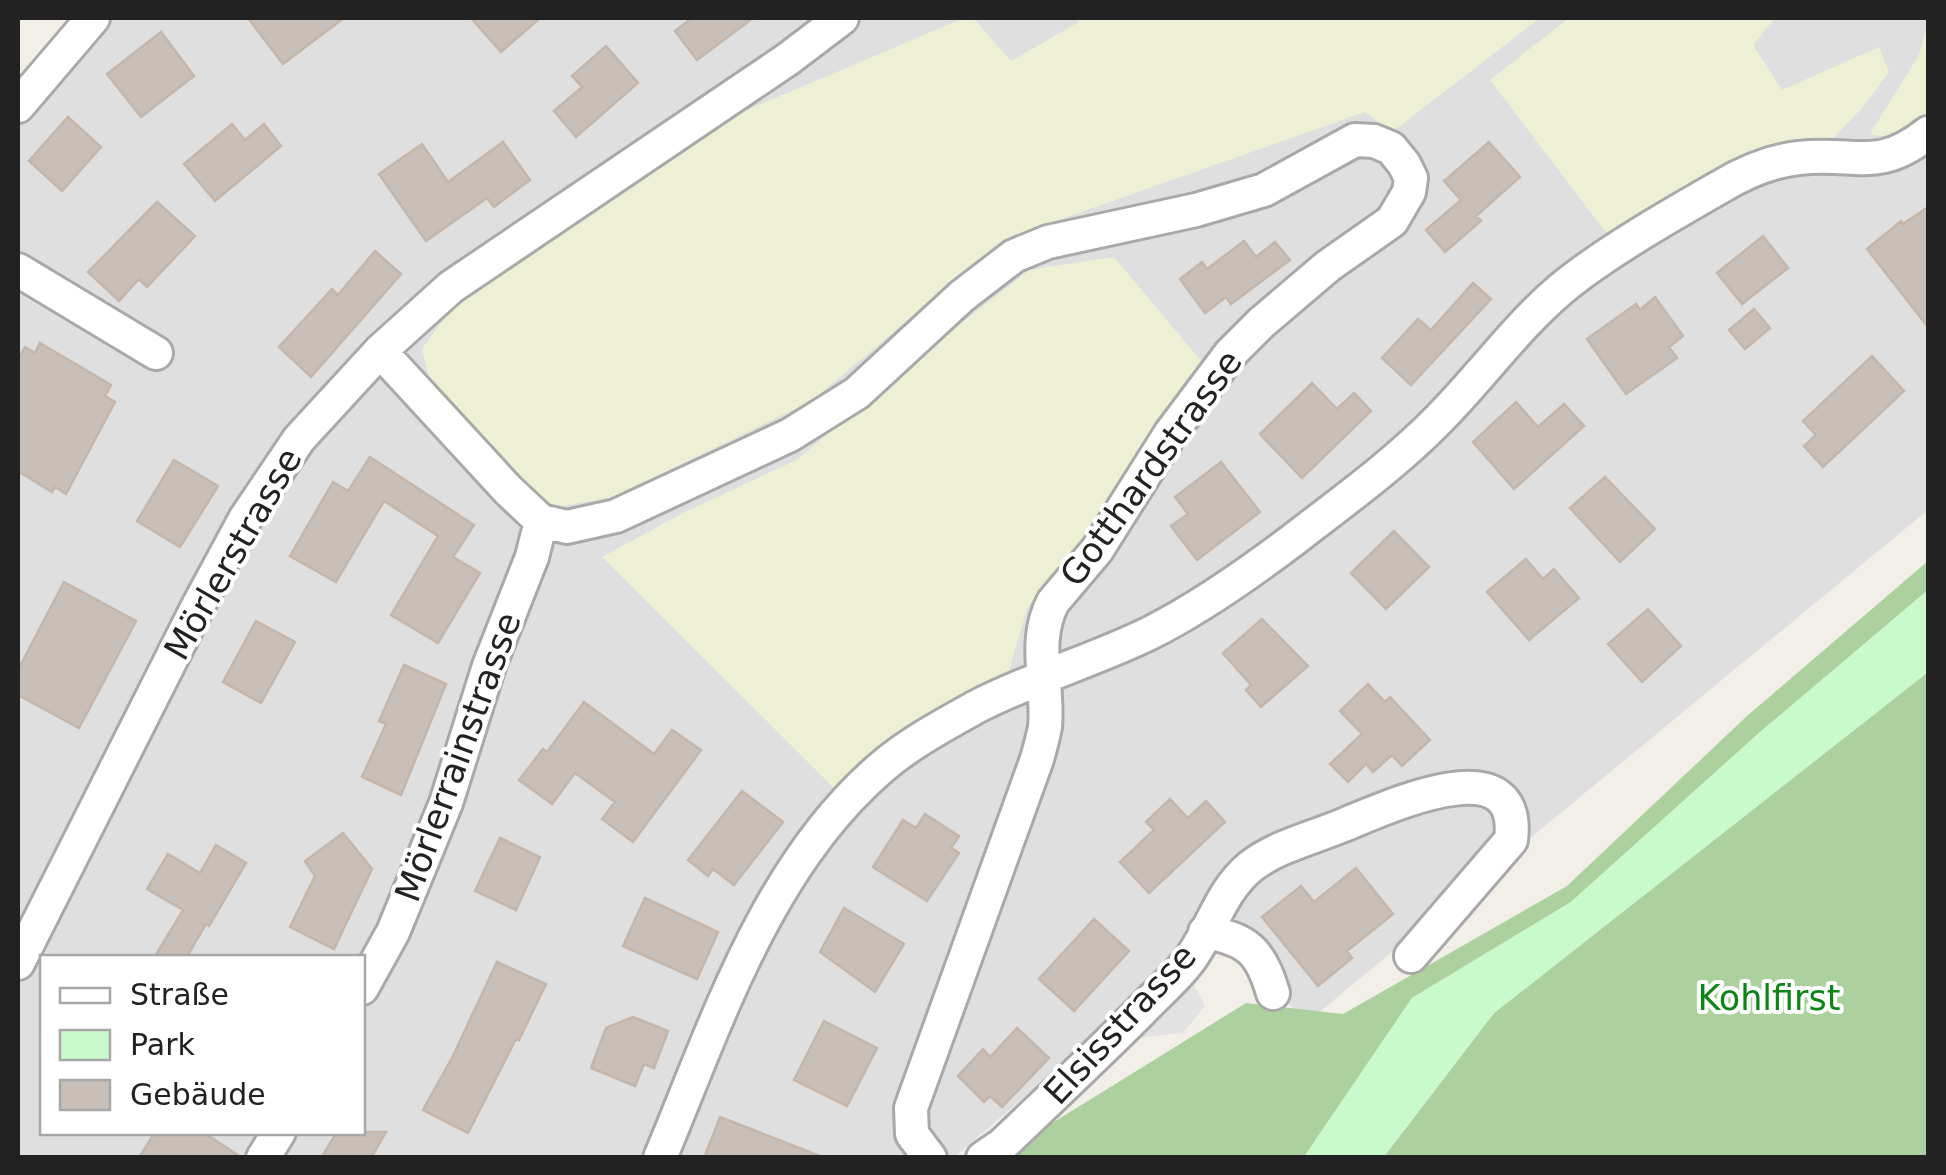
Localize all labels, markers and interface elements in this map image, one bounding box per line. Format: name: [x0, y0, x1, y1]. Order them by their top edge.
street label: Gotthardstrasse: [1052, 342, 1250, 594]
street label: Mörlerstrasse: [156, 441, 310, 667]
street label: Mörlerrainstrasse: [387, 607, 529, 907]
street label: Elsisstrasse: [1036, 936, 1204, 1112]
legend: [40, 955, 365, 1135]
text: Straße: [130, 977, 229, 1012]
park label: Kohlfirst: [1698, 978, 1840, 1018]
text: Park: [130, 1027, 195, 1062]
text: Gebäude: [130, 1077, 266, 1112]

